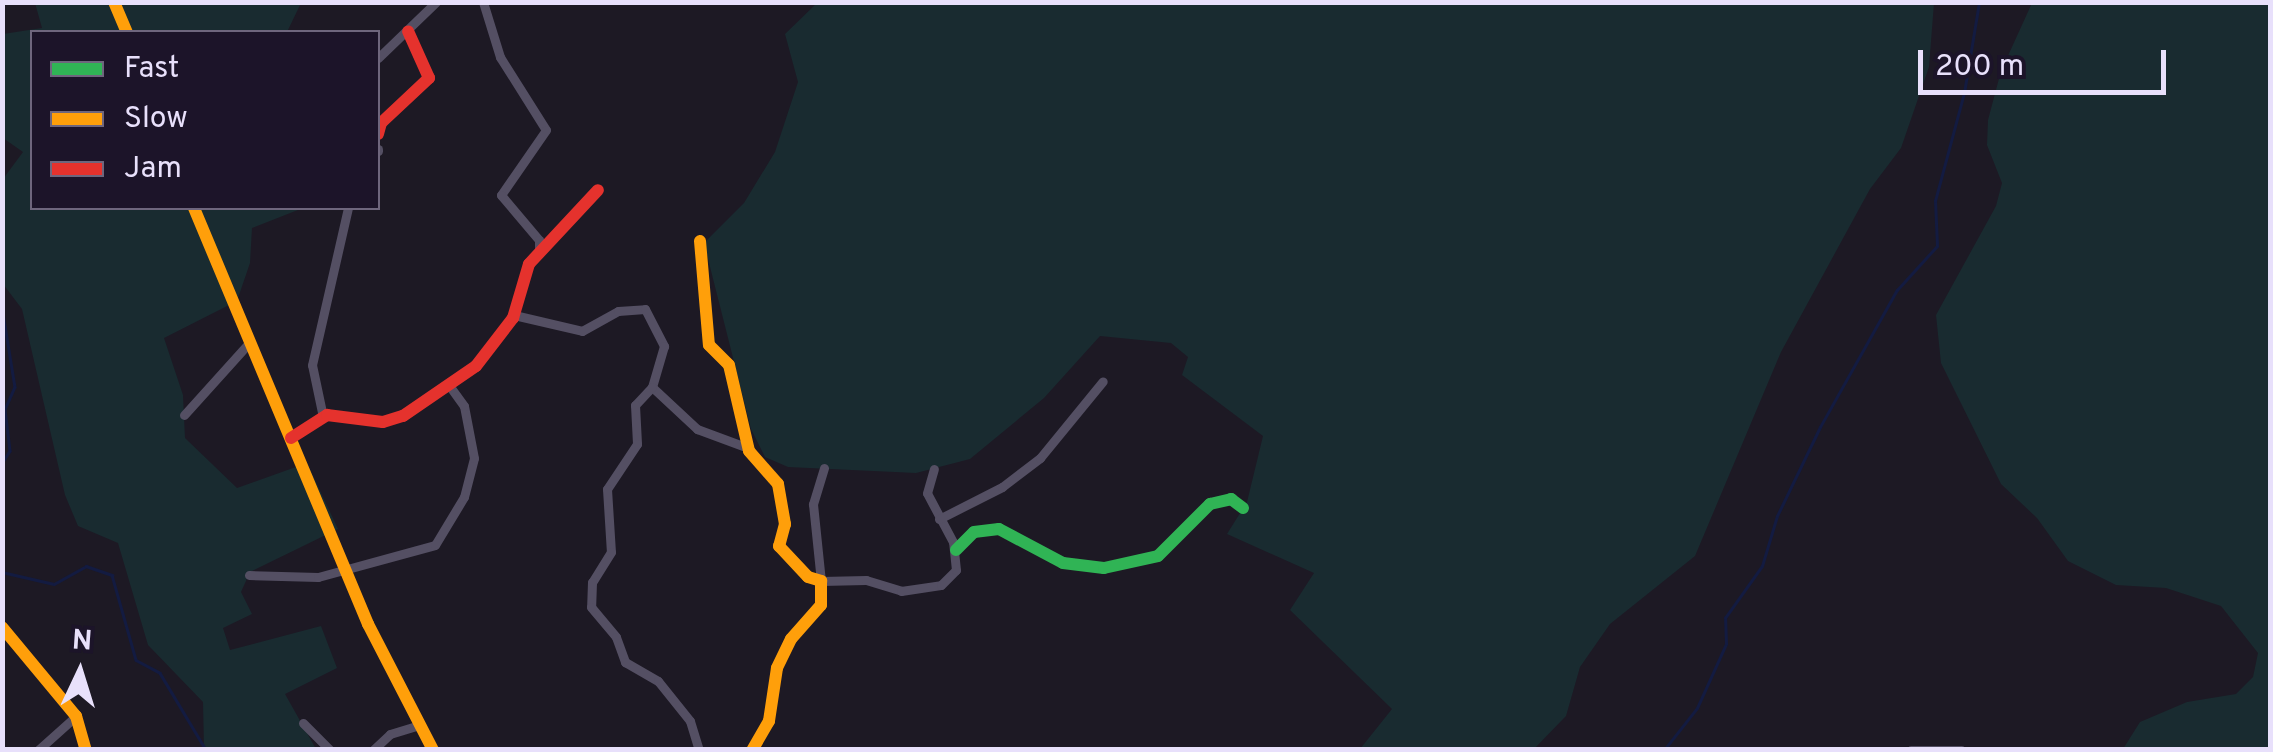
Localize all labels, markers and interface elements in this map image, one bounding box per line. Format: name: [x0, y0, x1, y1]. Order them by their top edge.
legend: [30, 30, 380, 210]
scale bar: [1923, 30, 2170, 92]
text: 200 m: [1935, 49, 2024, 86]
text: Fast: [124, 51, 179, 88]
text: Slow: [124, 101, 188, 138]
text: Jam: [124, 151, 182, 188]
north arrow: [30, 622, 130, 722]
text: N: [71, 623, 93, 661]

